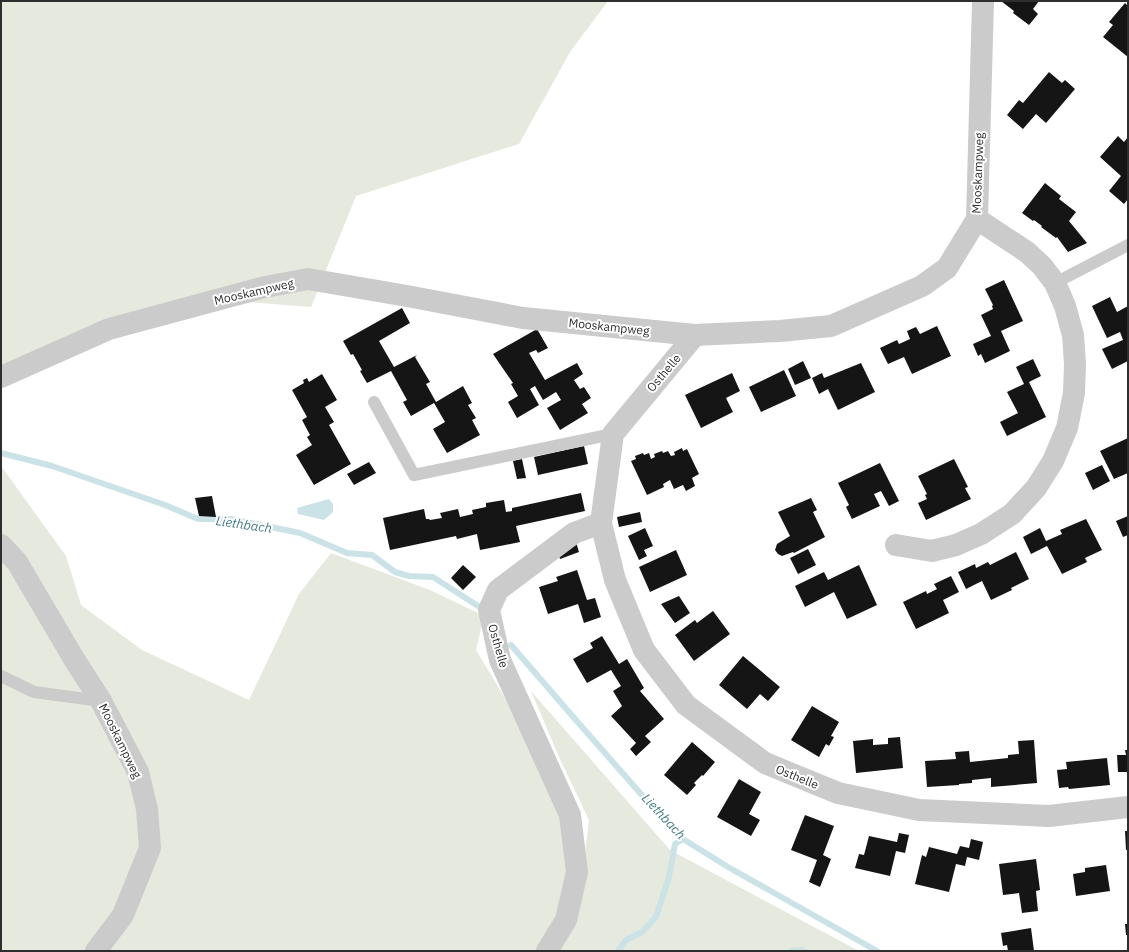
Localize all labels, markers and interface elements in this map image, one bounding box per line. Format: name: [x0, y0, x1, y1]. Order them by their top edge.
street label: Mooskampweg: [969, 132, 986, 214]
street label: Mooskampweg: [213, 275, 296, 308]
street label: Mooskampweg: [568, 315, 651, 338]
street label: Osthelle: [643, 350, 684, 395]
water label: Liethbach: [215, 512, 273, 537]
street label: Osthelle: [485, 622, 512, 670]
street label: Mooskampweg: [96, 701, 145, 781]
street label: Osthelle: [774, 761, 821, 792]
water label: Liethbach: [638, 790, 689, 843]

